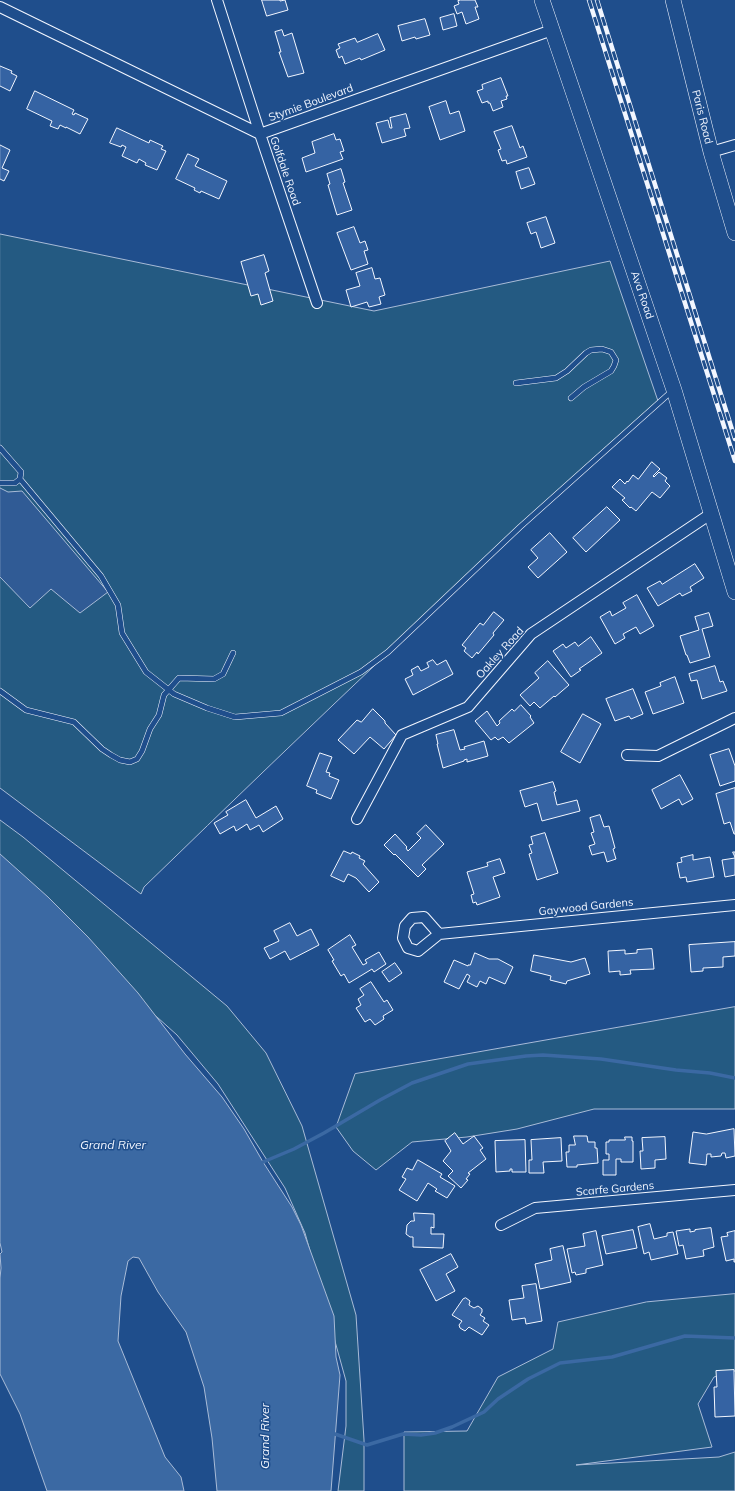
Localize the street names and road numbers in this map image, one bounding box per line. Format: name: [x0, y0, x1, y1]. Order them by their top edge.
street label: Stymie Boulevard: [267, 82, 355, 124]
street label: Paris Road: [689, 89, 715, 145]
street label: Golfdale Road: [267, 135, 303, 207]
street label: Ava Road: [628, 269, 656, 321]
street label: Oakley Road: [473, 624, 527, 682]
street label: Gaywood Gardens: [538, 895, 634, 919]
street label: Scarfe Gardens: [575, 1179, 655, 1199]

